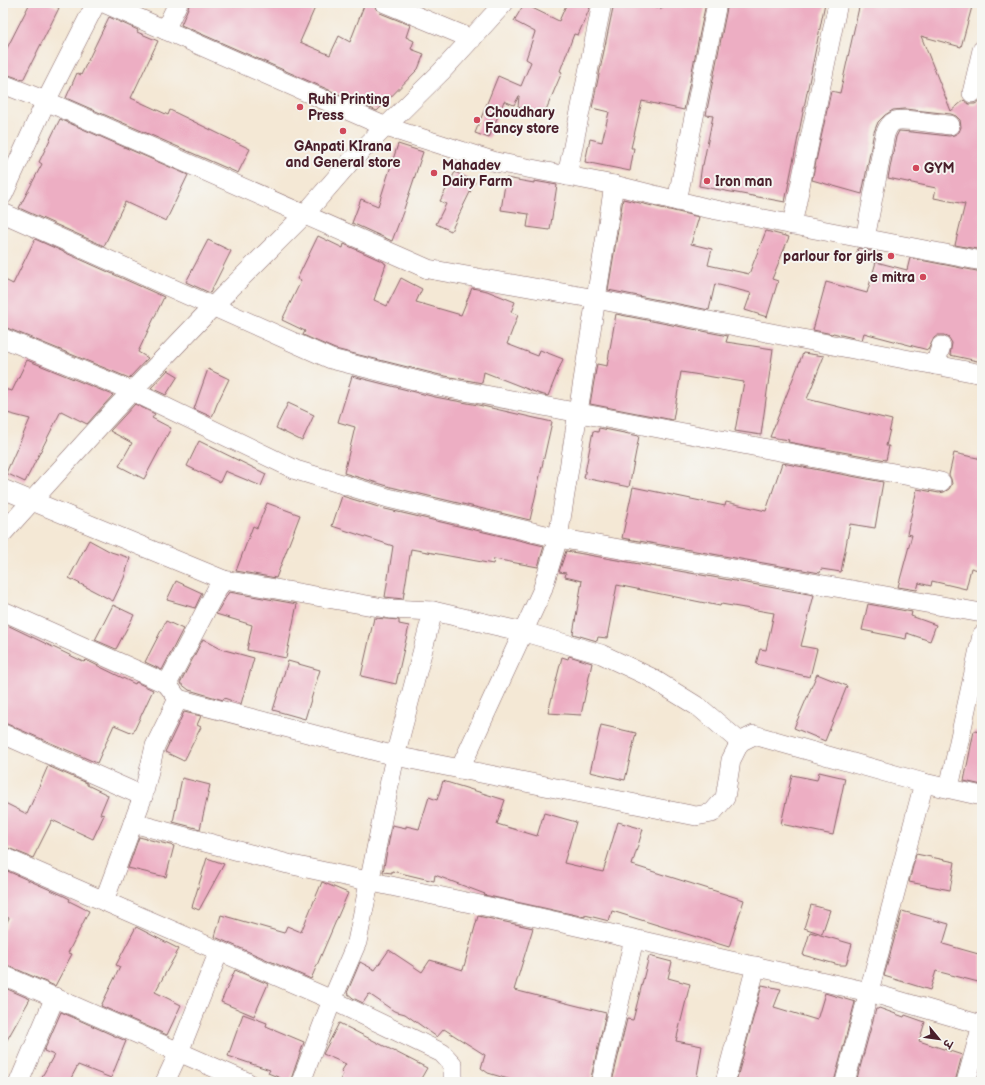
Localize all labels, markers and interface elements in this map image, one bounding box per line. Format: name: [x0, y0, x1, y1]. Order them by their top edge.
place label: Ruhi Printing Press: [308, 91, 390, 124]
marker: Ruhi Printing Press: [295, 102, 305, 112]
place label: Choudhary Fancy store: [485, 104, 559, 137]
marker: Choudhary Fancy store: [472, 115, 482, 125]
marker: GAnpati KIrana and General store: [338, 126, 348, 136]
place label: GAnpati KIrana and General store: [285, 138, 401, 171]
place label: Mahadev Dairy Farm: [442, 157, 513, 190]
place label: GYM: [924, 160, 955, 177]
marker: GYM: [911, 163, 921, 173]
marker: Mahadev Dairy Farm: [429, 168, 439, 178]
place label: Iron man: [715, 173, 773, 190]
marker: Iron man: [702, 176, 712, 186]
place label: parlour for girls: [783, 248, 883, 265]
marker: parlour for girls: [886, 251, 896, 261]
place label: e mitra: [870, 269, 915, 286]
marker: e mitra: [918, 272, 928, 282]
north arrow: [919, 1019, 959, 1059]
text: उ: [939, 1036, 955, 1051]

